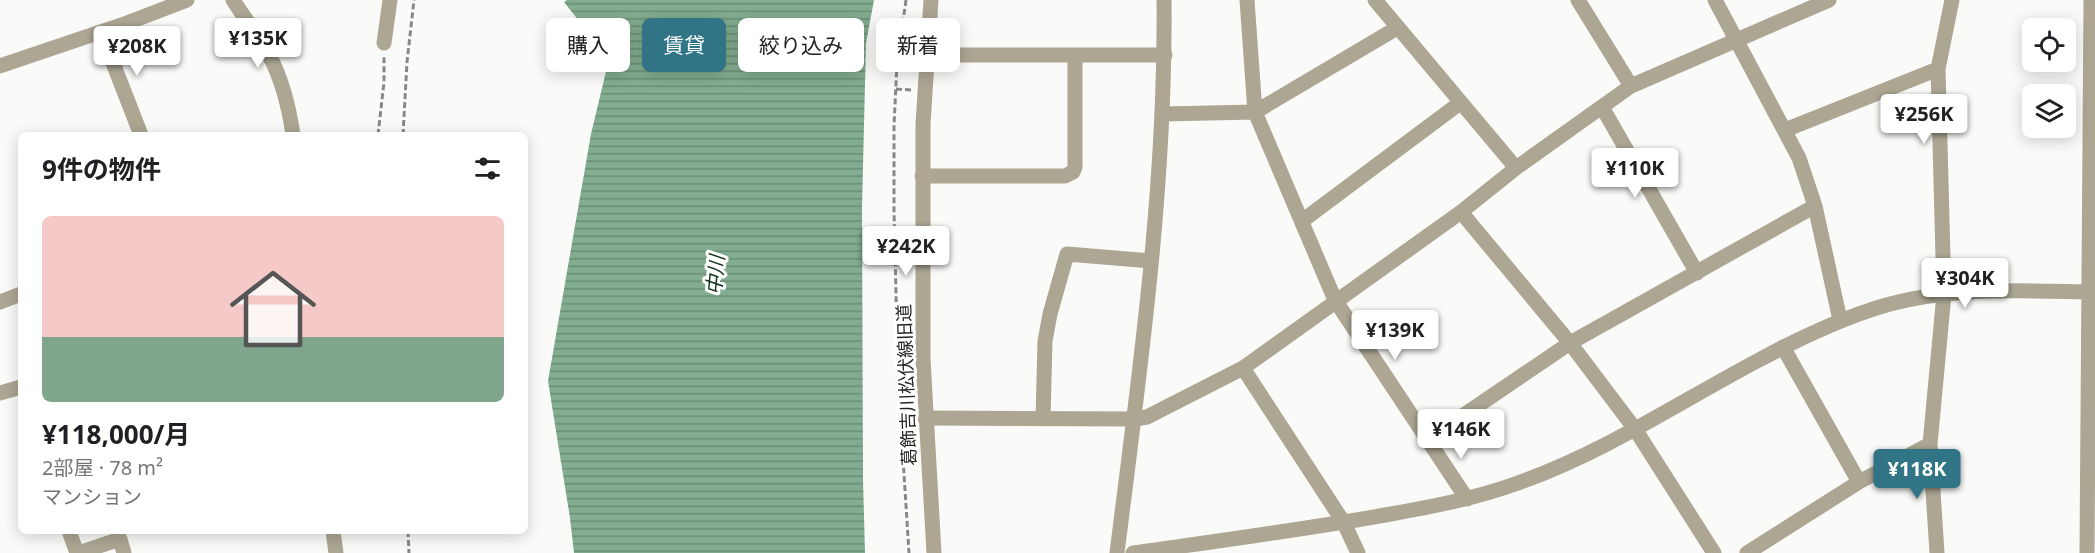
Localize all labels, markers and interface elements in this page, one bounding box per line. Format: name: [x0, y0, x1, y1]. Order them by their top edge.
pin: ¥135K: [216, 18, 300, 69]
chip: 購入: [546, 18, 630, 72]
chip: 賃貸: [642, 18, 726, 72]
chip: 絞り込み: [738, 18, 864, 72]
chip: 新着: [876, 18, 960, 72]
map controls: [2022, 18, 2076, 138]
button: locate: [2022, 18, 2076, 72]
text: ¥135K: [228, 24, 288, 51]
pin: ¥208K: [95, 26, 179, 77]
text: ¥208K: [107, 32, 167, 59]
button: layers: [2022, 84, 2076, 138]
pin: ¥256K: [1882, 94, 1966, 145]
text: ¥256K: [1894, 100, 1954, 127]
pin: ¥110K: [1593, 148, 1677, 199]
text: 9件の物件: [42, 151, 161, 187]
icon: filters: [471, 152, 504, 185]
text: ¥110K: [1605, 154, 1665, 181]
pin: ¥242K: [864, 226, 948, 277]
text: ¥242K: [876, 232, 936, 259]
water label: 中川: [700, 252, 730, 296]
icon: home: [219, 255, 327, 363]
pin: ¥304K: [1923, 258, 2007, 309]
text: ¥304K: [1935, 264, 1995, 291]
street label: 葛飾吉川松伏線旧道: [891, 304, 921, 466]
pin: ¥139K: [1353, 310, 1437, 361]
text: ¥139K: [1365, 316, 1425, 343]
pin: ¥146K: [1419, 409, 1503, 460]
text: ¥146K: [1431, 415, 1491, 442]
text: ¥118,000/月: [42, 416, 190, 452]
pin: ¥118K: [1875, 449, 1959, 500]
text: 2部屋 · 78 m²: [42, 454, 163, 481]
text: ¥118K: [1887, 455, 1947, 482]
text: マンション: [42, 483, 142, 510]

